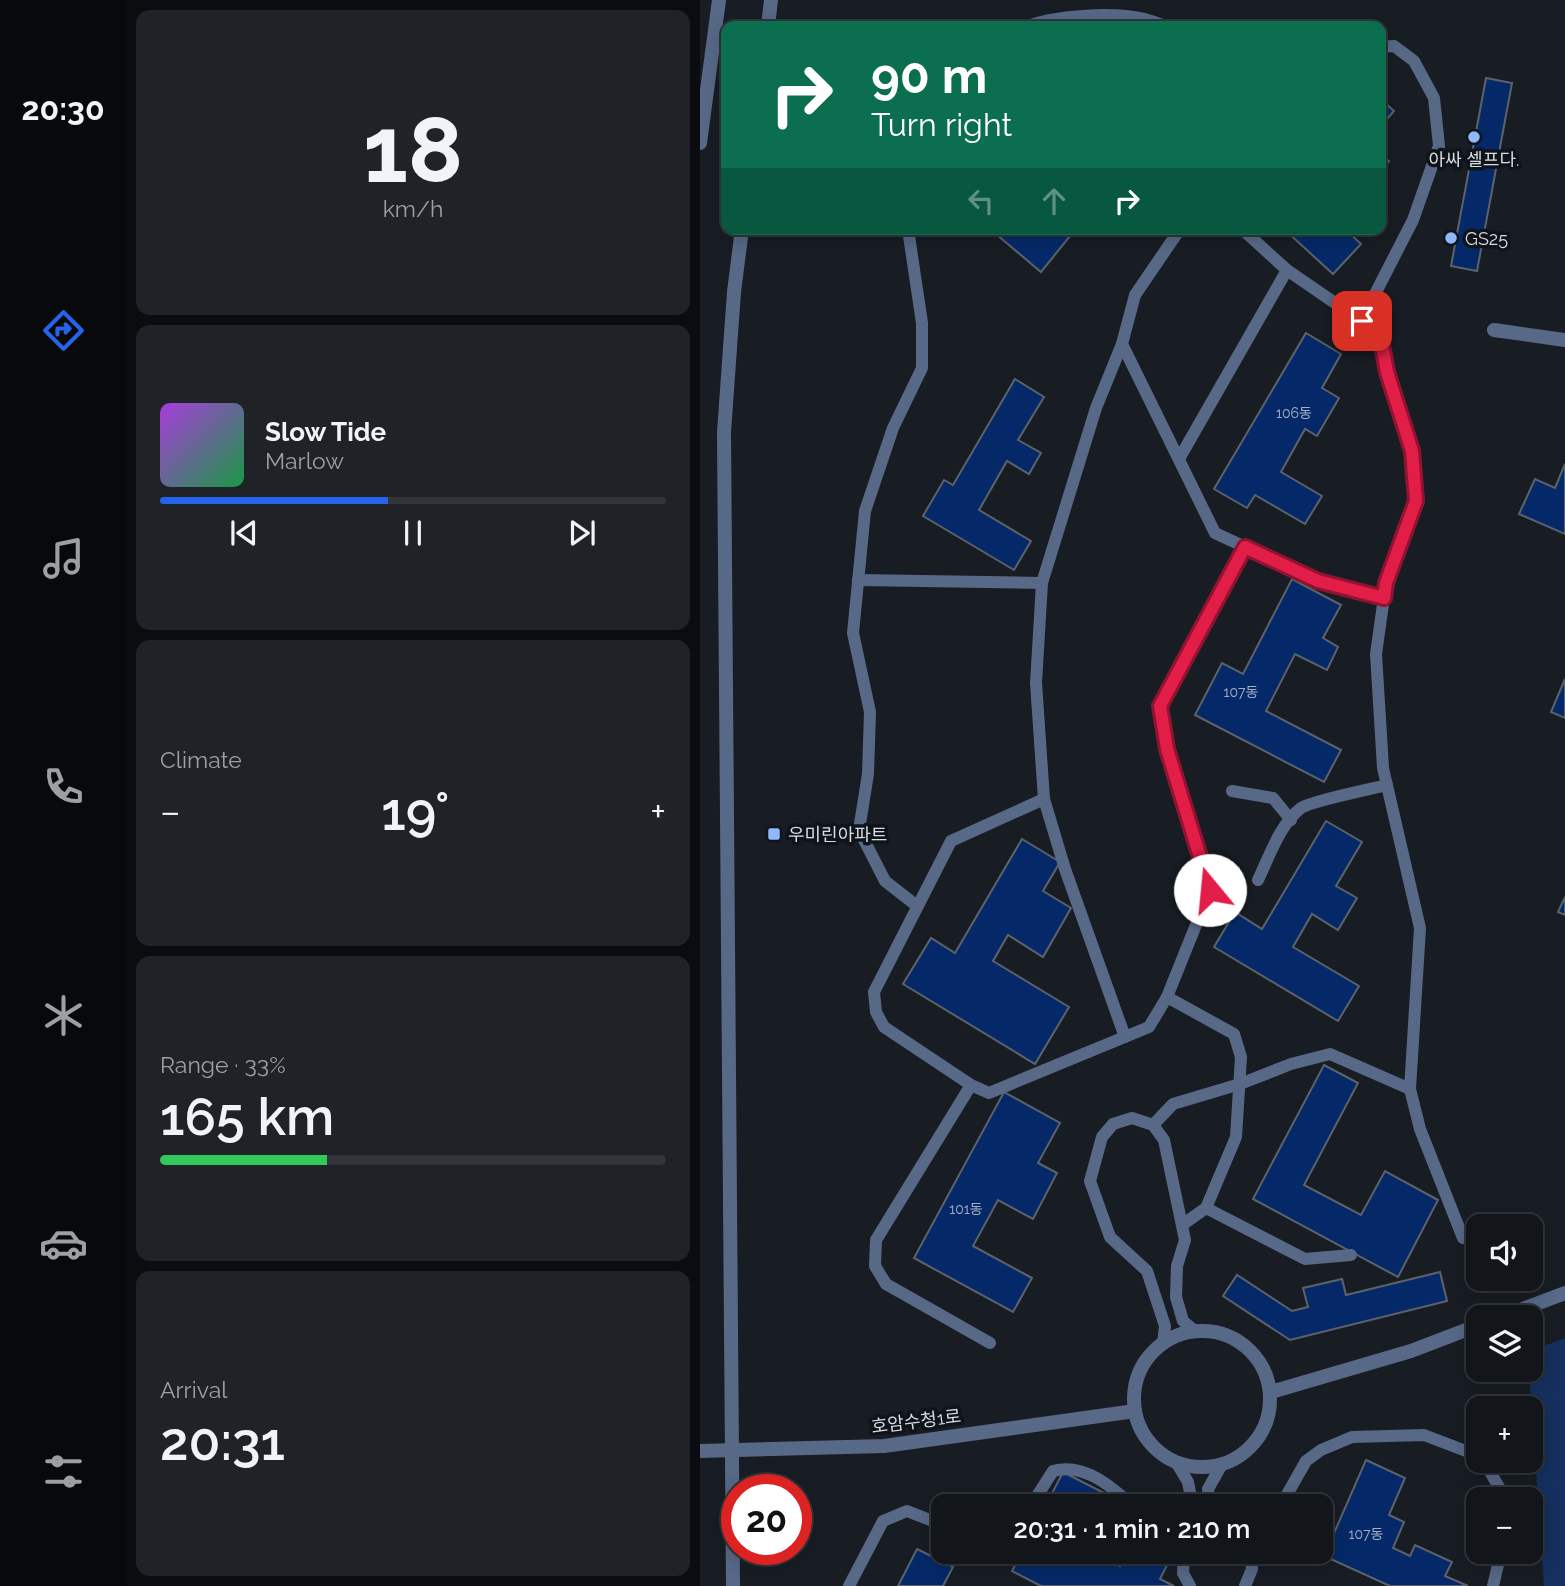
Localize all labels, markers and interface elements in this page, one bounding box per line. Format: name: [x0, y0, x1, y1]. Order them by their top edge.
text: 90 m: [871, 47, 987, 104]
icon: right: [756, 49, 847, 140]
text: 20:30: [21, 90, 105, 127]
text: 18: [363, 96, 463, 203]
text: Turn right: [871, 106, 1012, 143]
marker: 아싸 셀프다.: [1466, 129, 1482, 145]
place label: 아싸 셀프다.: [1429, 149, 1519, 170]
icon: left: [962, 182, 1000, 220]
icon: ahead: [1035, 182, 1073, 220]
icon: right: [1108, 182, 1146, 220]
text: km/h: [383, 195, 443, 222]
place label: GS25: [1465, 228, 1508, 249]
marker: GS25: [1443, 230, 1459, 246]
pin: [1332, 291, 1392, 351]
icon: arrive: [1343, 302, 1381, 340]
icon: directions: [39, 306, 88, 355]
house number: 106동: [1276, 405, 1312, 421]
text: Slow Tide: [265, 417, 386, 447]
text: Marlow: [265, 447, 344, 474]
icon: previous: [225, 514, 263, 552]
icon: pause: [394, 514, 432, 552]
icon: next: [563, 514, 601, 552]
icon: music: [39, 534, 88, 583]
house number: 107동: [1224, 684, 1259, 700]
text: Climate: [160, 746, 242, 773]
icon: phone: [39, 762, 88, 811]
text: 19°: [381, 781, 449, 842]
text: −: [160, 789, 180, 834]
text: +: [650, 789, 666, 834]
place label: 우미린아파트: [788, 824, 887, 845]
marker: 우미린아파트: [766, 826, 782, 842]
position arrow: [1173, 853, 1247, 927]
icon: climate: [39, 991, 88, 1040]
text: Range · 33%: [160, 1051, 286, 1078]
text: 165 km: [160, 1086, 334, 1147]
house number: 101동: [949, 1201, 983, 1217]
map controls: [1466, 1214, 1543, 1564]
button: sound: [1466, 1214, 1543, 1291]
icon: car: [39, 1219, 88, 1268]
button: layers: [1466, 1305, 1543, 1382]
text: Arrival: [160, 1376, 227, 1403]
button: +: [1466, 1396, 1543, 1473]
street label: 호암수청1로: [870, 1405, 962, 1437]
text: 20:31: [160, 1411, 285, 1472]
icon: filters: [39, 1447, 88, 1496]
speed limit sign: 20: [721, 1474, 812, 1565]
button: −: [1466, 1487, 1543, 1564]
text: 20:31 · 1 min · 210 m: [1014, 1514, 1250, 1544]
house number: 107동: [1349, 1526, 1384, 1542]

